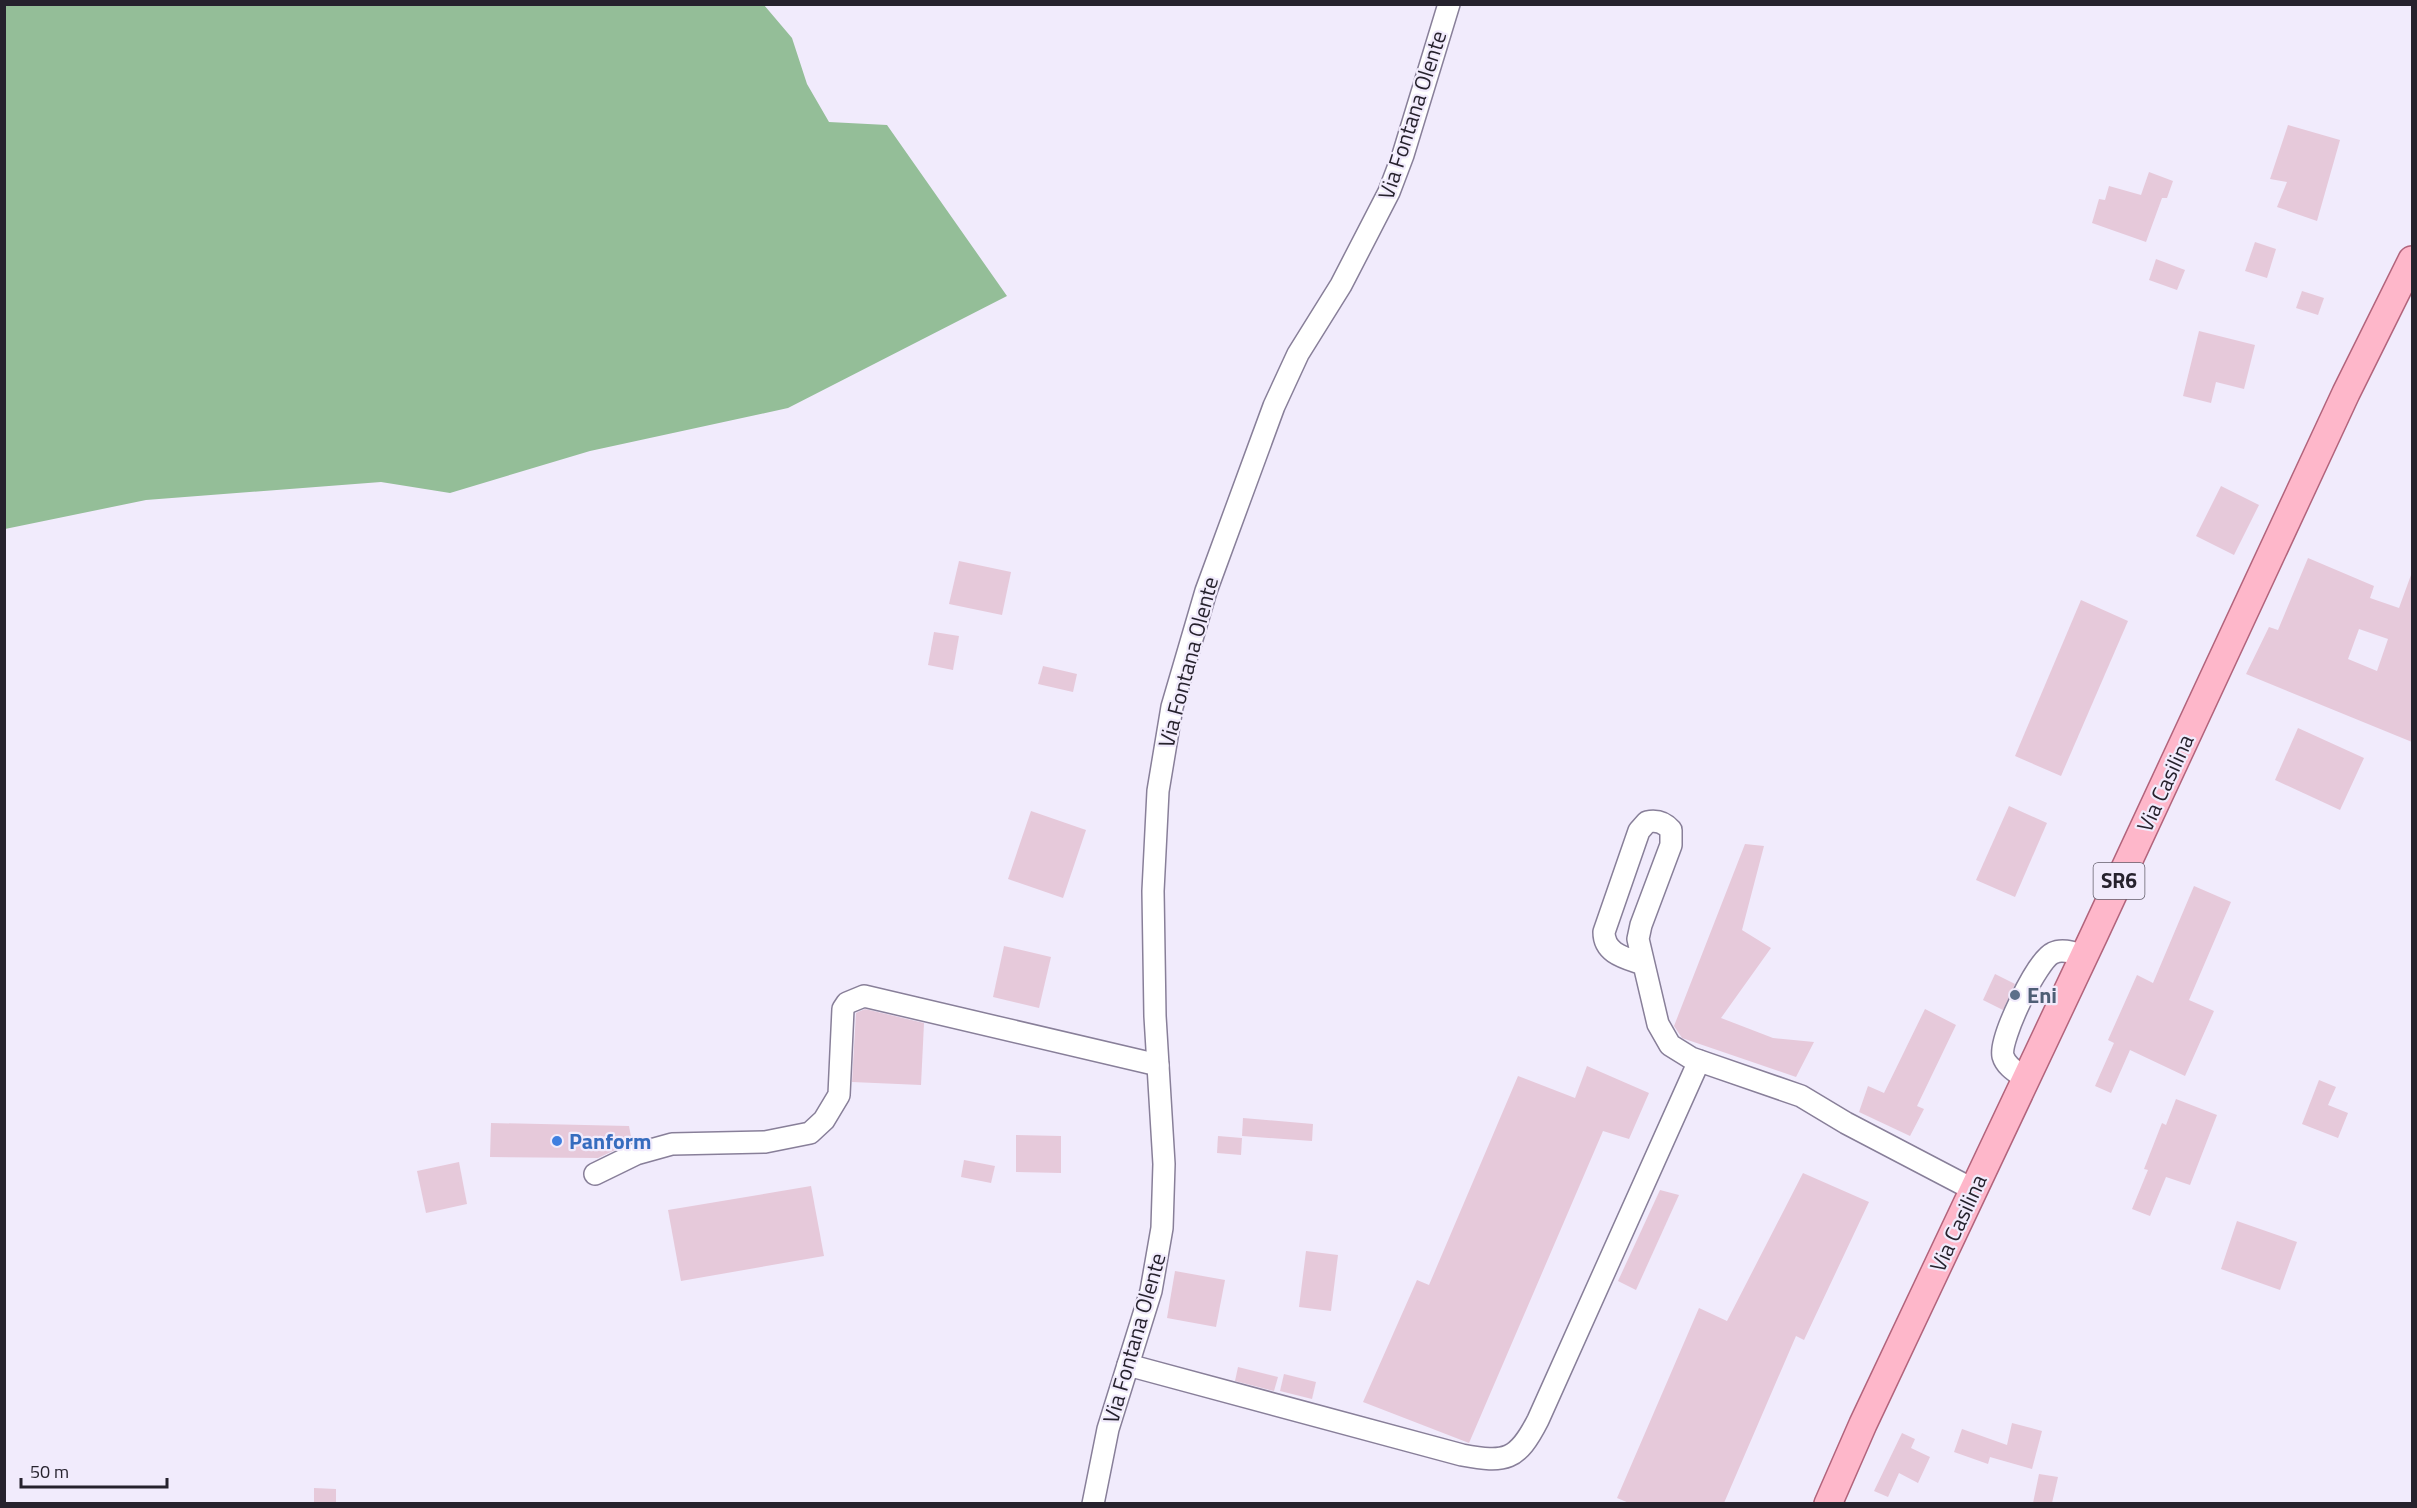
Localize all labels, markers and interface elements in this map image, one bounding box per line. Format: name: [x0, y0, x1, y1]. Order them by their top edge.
street label: Via Fontana Olente: [1369, 26, 1455, 204]
street label: Via Fontana Olente: [1149, 573, 1227, 751]
street label: Via Casilina: [2128, 729, 2202, 837]
road number: SR6: [2094, 863, 2144, 899]
place label: Eni: [2027, 978, 2057, 1012]
marker: Eni: [2008, 988, 2022, 1002]
place label: Panform: [569, 1124, 651, 1158]
marker: Panform: [550, 1134, 564, 1148]
street label: Via Casilina: [1921, 1169, 1995, 1277]
street label: Via Fontana Olente: [1093, 1249, 1175, 1427]
scale bar: [21, 1451, 166, 1489]
text: 50 m: [30, 1458, 69, 1485]

